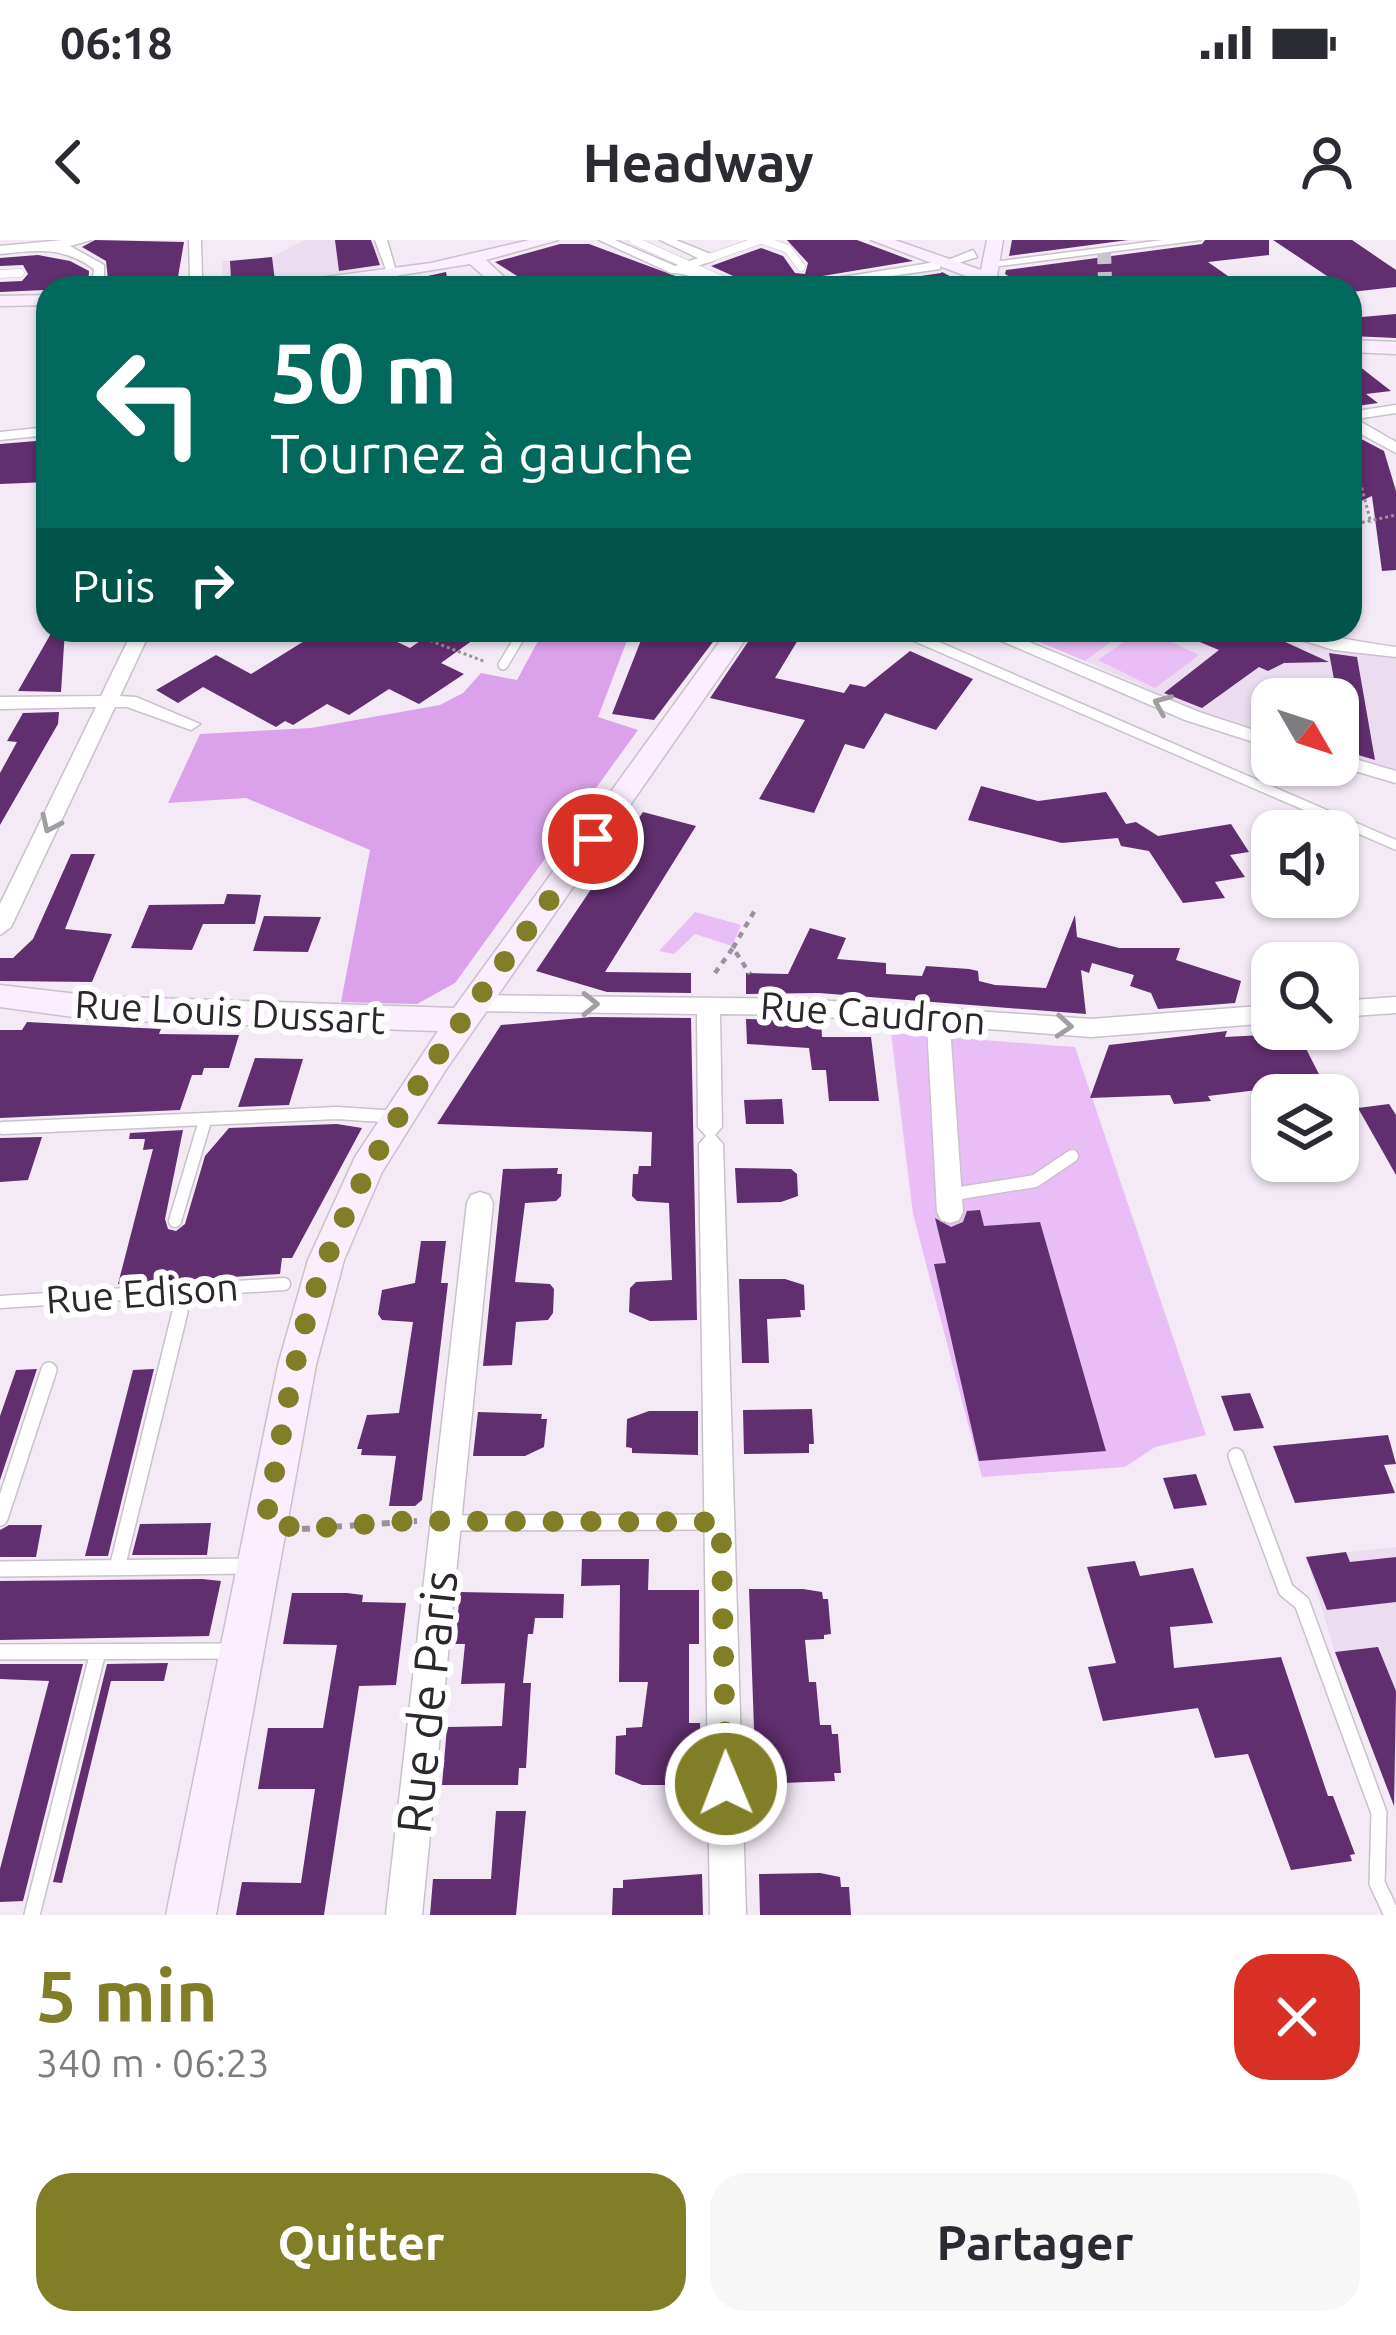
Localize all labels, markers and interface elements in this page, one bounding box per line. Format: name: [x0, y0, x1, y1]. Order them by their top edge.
text: 06:18: [60, 17, 173, 68]
icon: back: [36, 129, 102, 195]
icon: person: [1294, 129, 1360, 195]
text: Headway: [582, 132, 814, 192]
icon: left: [72, 324, 228, 480]
text: 50 m: [270, 325, 457, 419]
text: Tournez à gauche: [270, 423, 694, 483]
icon: right: [179, 552, 245, 618]
text: Puis: [72, 560, 155, 611]
north arrow: [1251, 678, 1359, 786]
map controls: [1251, 678, 1359, 1182]
one-way arrow: [1152, 694, 1174, 718]
pin: [542, 788, 644, 890]
icon: arrive: [560, 806, 626, 872]
button: sound: [1251, 810, 1359, 918]
one-way arrow: [41, 812, 64, 833]
button: search: [1251, 942, 1359, 1050]
street label: Rue Louis Dussart: [74, 982, 386, 1041]
street label: Rue Caudron: [759, 983, 987, 1042]
one-way arrow: [582, 991, 600, 1017]
one-way arrow: [1055, 1013, 1074, 1039]
button: layers: [1251, 1074, 1359, 1182]
street label: Rue Edison: [44, 1264, 240, 1321]
street label: Rue de Paris: [385, 1568, 467, 1836]
position arrow: [663, 1721, 789, 1847]
button: close: [1234, 1954, 1360, 2080]
text: 5 min: [36, 1955, 218, 2036]
text: 340 m · 06:23: [36, 2041, 270, 2084]
button: Quitter: [36, 2173, 686, 2311]
button: Partager: [710, 2173, 1360, 2311]

